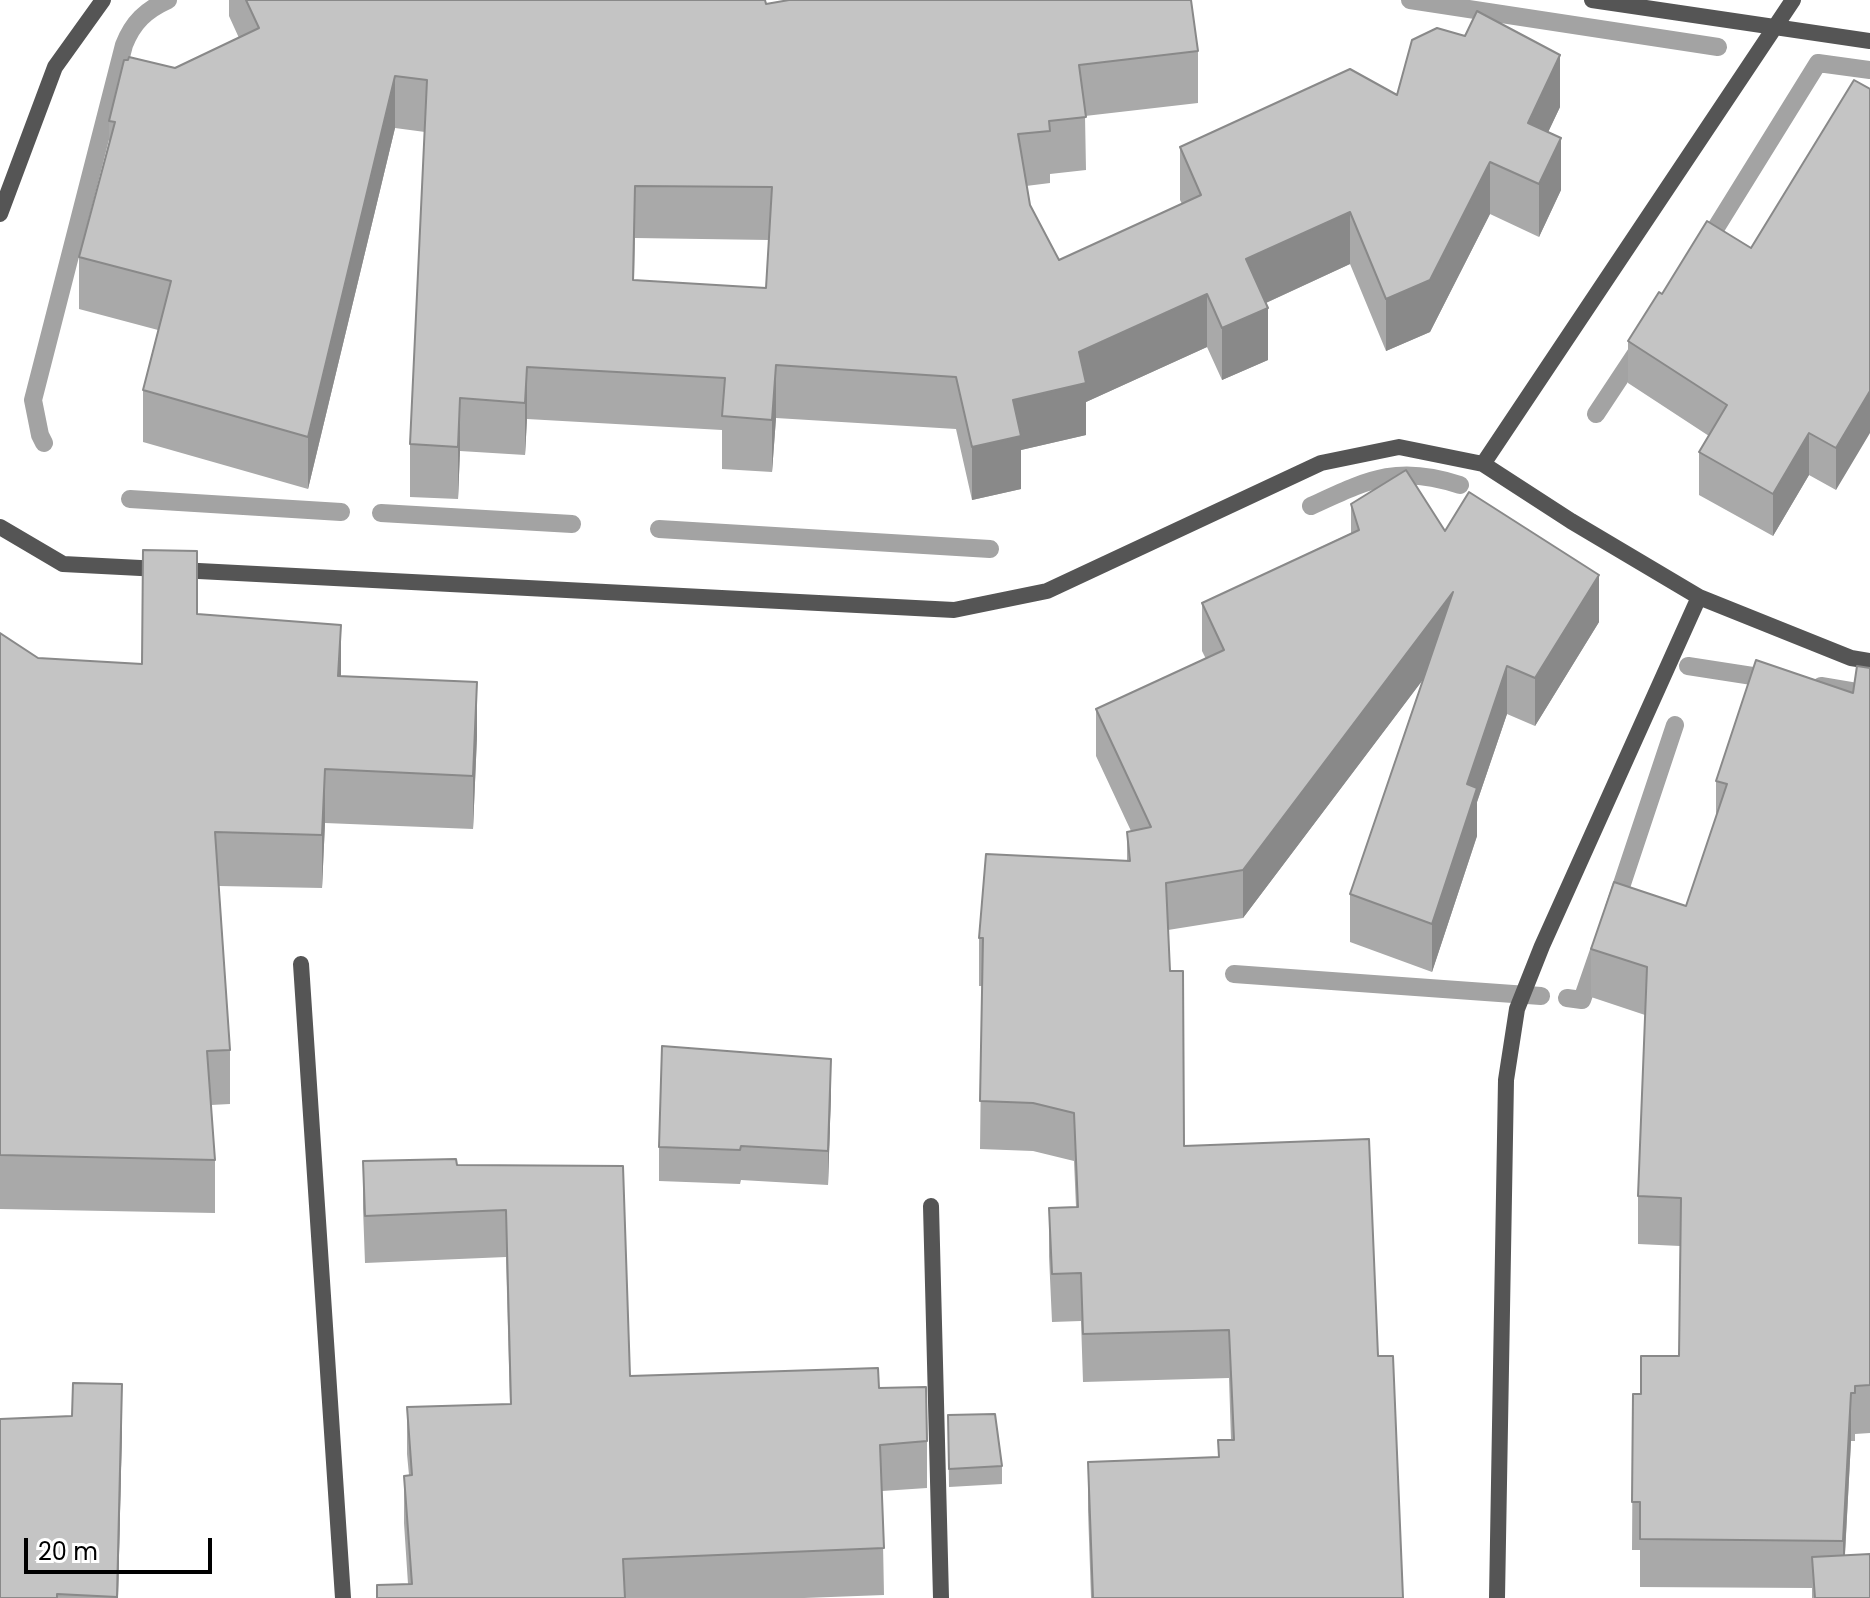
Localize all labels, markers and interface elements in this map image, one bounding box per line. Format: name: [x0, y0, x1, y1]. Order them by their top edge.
scale bar: [28, 1522, 216, 1572]
text: 20 m: [38, 1535, 98, 1568]

